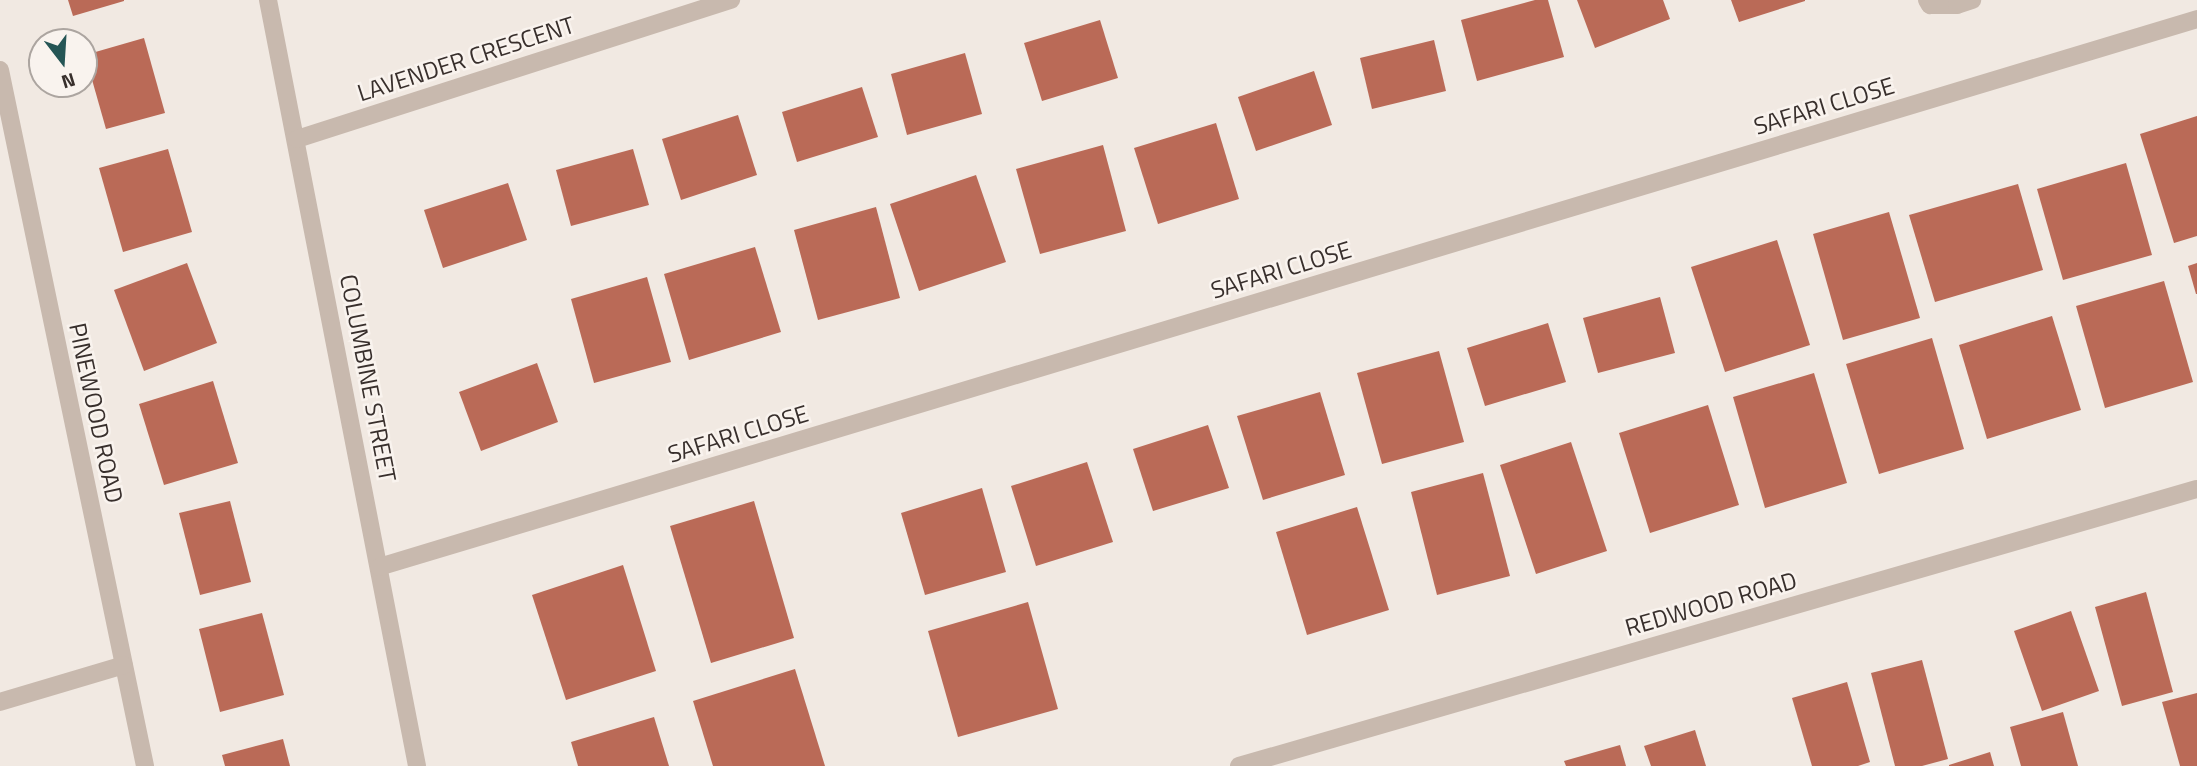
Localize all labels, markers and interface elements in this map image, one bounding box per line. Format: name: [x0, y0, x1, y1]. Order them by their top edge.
street label: LAVENDER CRESCENT: [354, 10, 578, 108]
north arrow: [28, 28, 98, 98]
text: N: [58, 66, 79, 97]
street label: SAFARI CLOSE: [1750, 71, 1898, 141]
street label: SAFARI CLOSE: [1207, 235, 1355, 305]
street label: COLUMBINE STREET: [334, 272, 402, 484]
street label: PINEWOOD ROAD: [63, 320, 129, 506]
street label: SAFARI CLOSE: [664, 399, 812, 469]
street label: REDWOOD ROAD: [1622, 566, 1800, 642]

